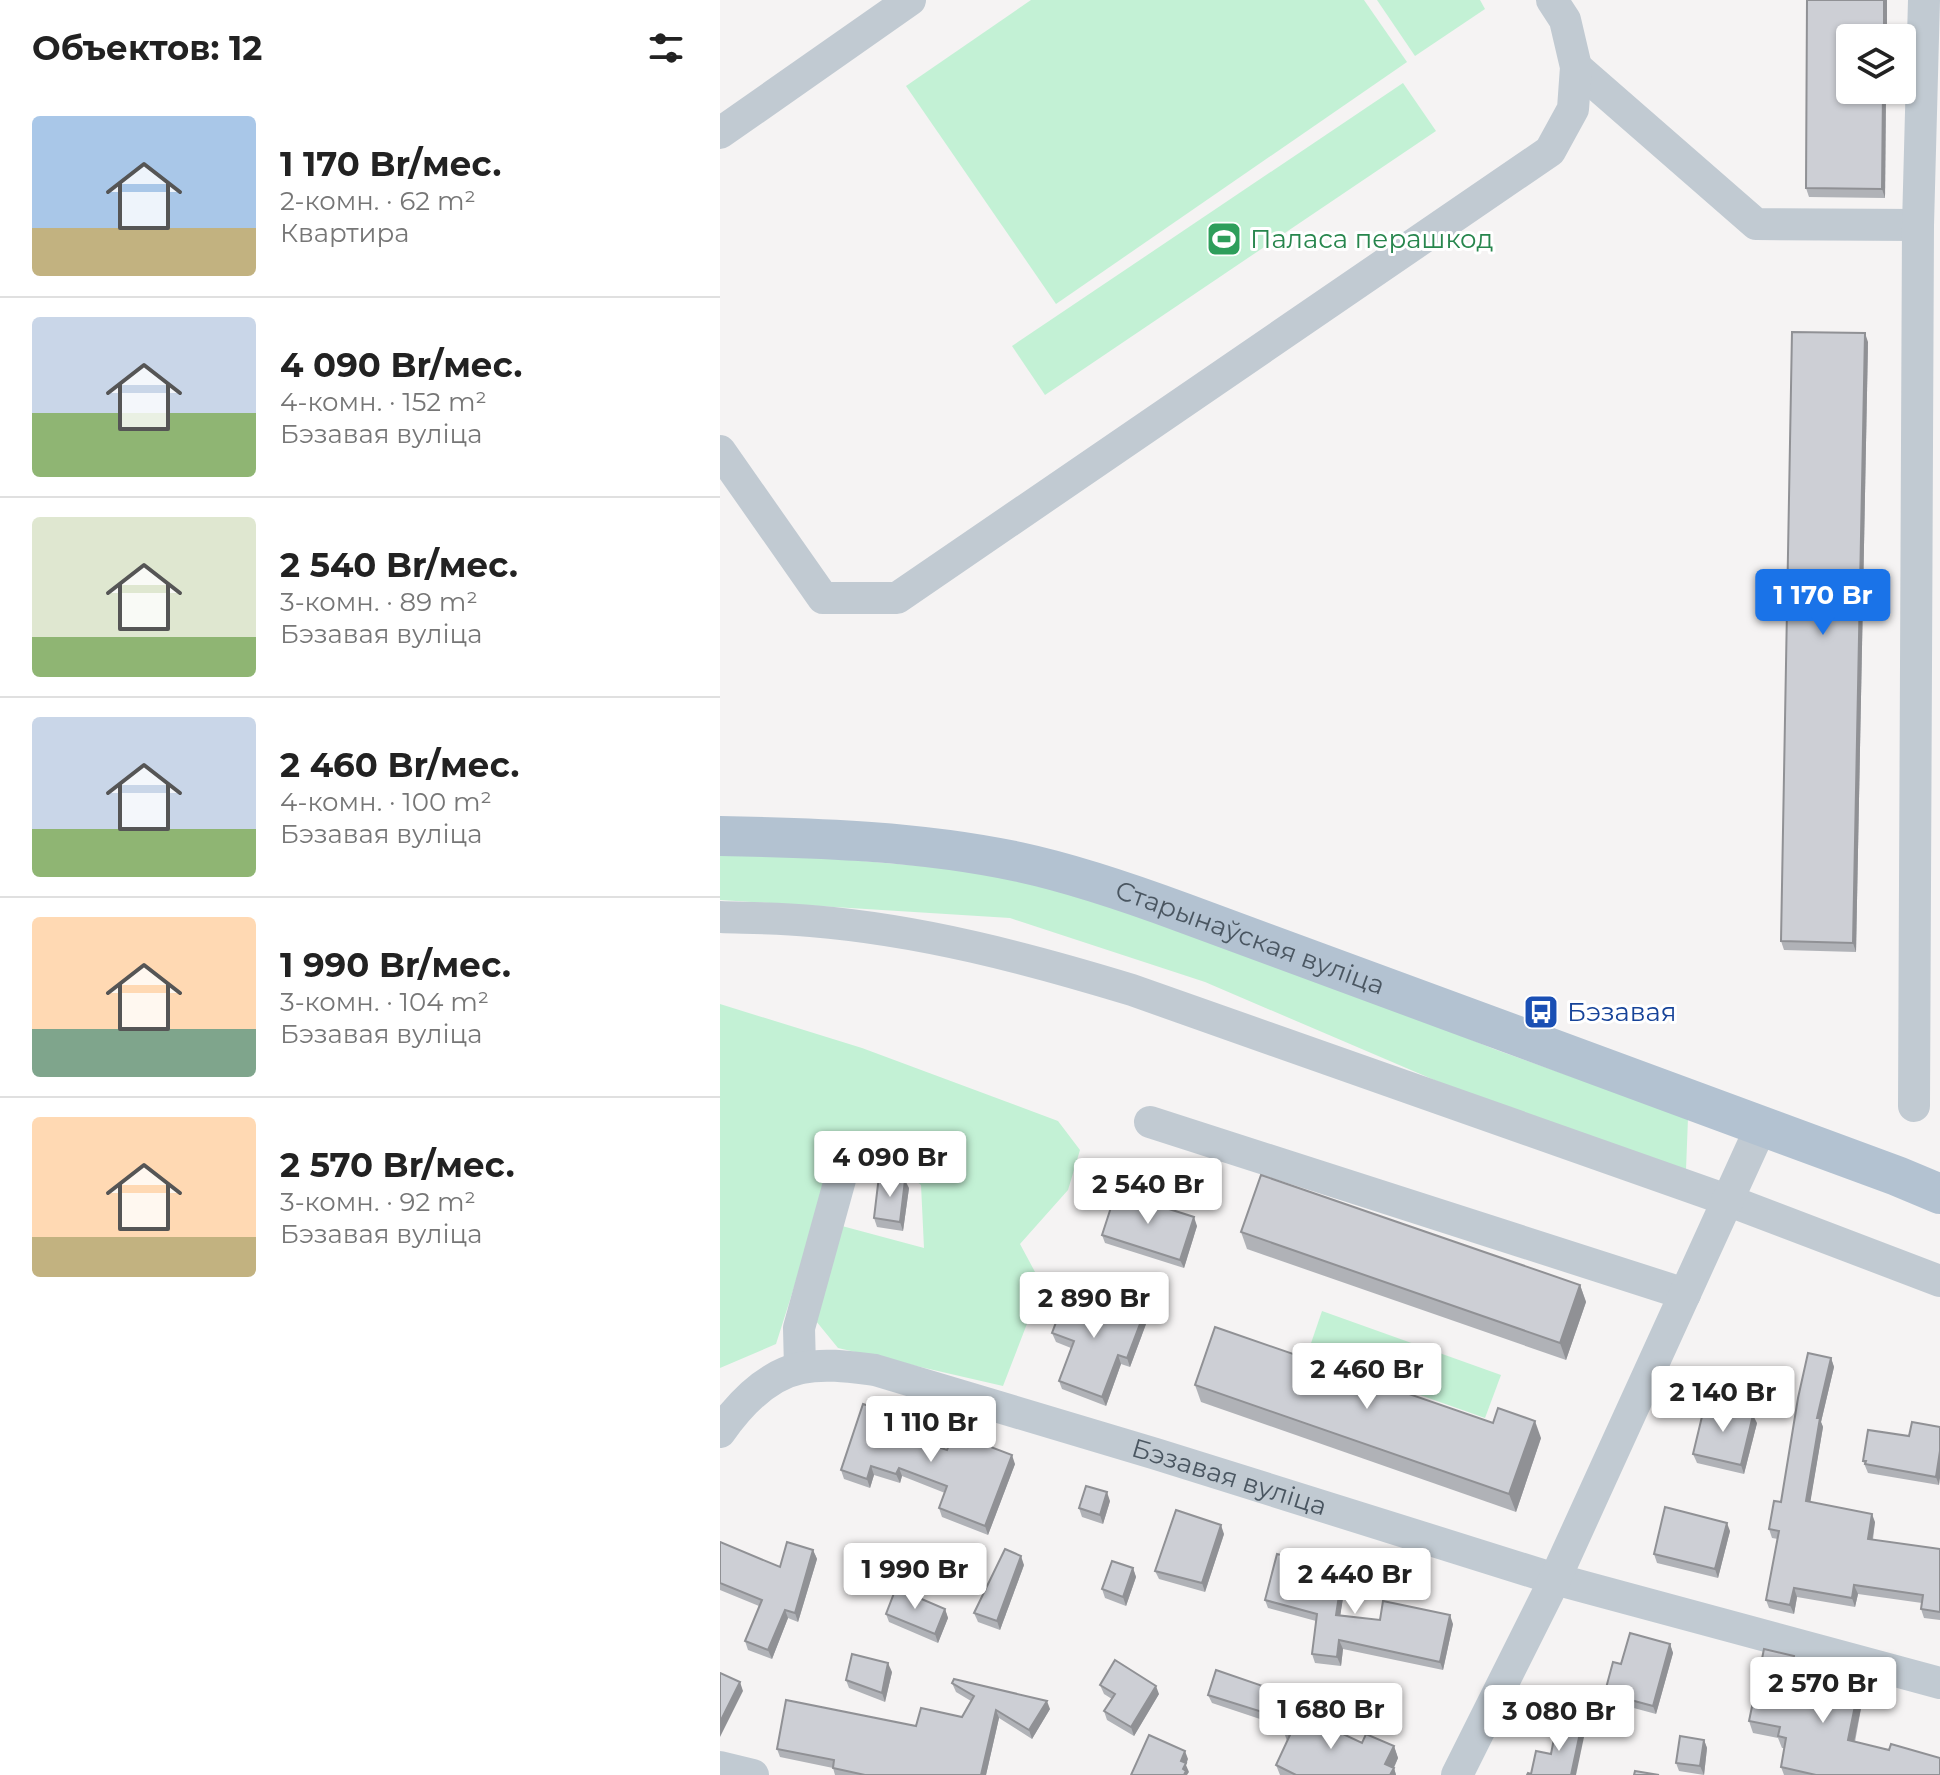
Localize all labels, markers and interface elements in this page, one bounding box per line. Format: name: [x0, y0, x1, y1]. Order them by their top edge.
map controls: [1836, 24, 1916, 104]
button: layers: [1836, 24, 1916, 104]
icon: filters: [644, 26, 688, 70]
text: Объектов: 12: [32, 27, 262, 69]
text: 1 170 Br/мес.: [280, 143, 501, 185]
icon: home: [96, 148, 192, 244]
text: 2-комн. · 62 m²: [280, 185, 476, 217]
text: Квартира: [280, 217, 409, 249]
sports icon: Паласа перашкод: [1205, 220, 1243, 258]
place label: Паласа перашкод: [1250, 223, 1493, 255]
text: 4 090 Br/мес.: [280, 344, 522, 386]
icon: home: [96, 349, 192, 445]
text: 4-комн. · 152 m²: [280, 386, 487, 418]
text: Бэзавая вуліца: [280, 418, 483, 450]
text: 2 540 Br/мес.: [280, 544, 518, 586]
icon: home: [96, 549, 192, 645]
pin: 1 170 Br: [1740, 569, 1906, 637]
text: 1 170 Br: [1773, 579, 1873, 611]
text: 3-комн. · 89 m²: [280, 586, 478, 618]
text: Бэзавая вуліца: [280, 618, 483, 650]
text: 2 460 Br/мес.: [280, 744, 519, 786]
icon: home: [96, 749, 192, 845]
text: 4-комн. · 100 m²: [280, 786, 492, 818]
text: Бэзавая вуліца: [280, 818, 483, 850]
street label: Старынаўская вуліца: [1111, 874, 1389, 1002]
text: 1 990 Br/мес.: [280, 944, 511, 986]
icon: home: [96, 949, 192, 1045]
text: 3-комн. · 104 m²: [280, 986, 489, 1018]
bus stop icon: Бэзавая: [1522, 993, 1560, 1031]
place label: Бэзавая: [1567, 996, 1677, 1028]
text: Бэзавая вуліца: [280, 1018, 483, 1050]
pin: 4 090 Br: [807, 1131, 973, 1199]
text: 4 090 Br: [832, 1141, 948, 1173]
text: 2 570 Br/мес.: [280, 1144, 515, 1186]
icon: home: [96, 1149, 192, 1245]
pin: 2 540 Br: [1065, 1158, 1231, 1226]
text: 2 540 Br: [1092, 1168, 1204, 1200]
text: 3-комн. · 92 m²: [280, 1186, 476, 1218]
text: Бэзавая вуліца: [280, 1218, 483, 1250]
pin: 2 890 Br: [1011, 1272, 1177, 1340]
text: 2 890 Br: [1038, 1282, 1150, 1314]
pin: 2 460 Br: [1284, 1343, 1450, 1411]
text: 2 460 Br: [1310, 1353, 1424, 1385]
pin: 2 140 Br: [1640, 1366, 1806, 1434]
text: 2 140 Br: [1670, 1376, 1776, 1408]
pin: 1 110 Br: [848, 1396, 1014, 1464]
text: 1 110 Br: [884, 1406, 978, 1438]
street label: Бэзавая вуліца: [1128, 1432, 1331, 1523]
pin: 1 990 Br: [832, 1543, 998, 1611]
pin: 2 440 Br: [1272, 1548, 1438, 1616]
text: 1 990 Br: [862, 1553, 968, 1585]
text: 2 440 Br: [1298, 1558, 1412, 1590]
pin: 2 570 Br: [1740, 1657, 1906, 1725]
text: 2 570 Br: [1768, 1667, 1878, 1699]
pin: 1 680 Br: [1248, 1683, 1414, 1751]
pin: 3 080 Br: [1476, 1685, 1642, 1753]
text: 1 680 Br: [1277, 1693, 1385, 1725]
text: 3 080 Br: [1502, 1695, 1616, 1727]

